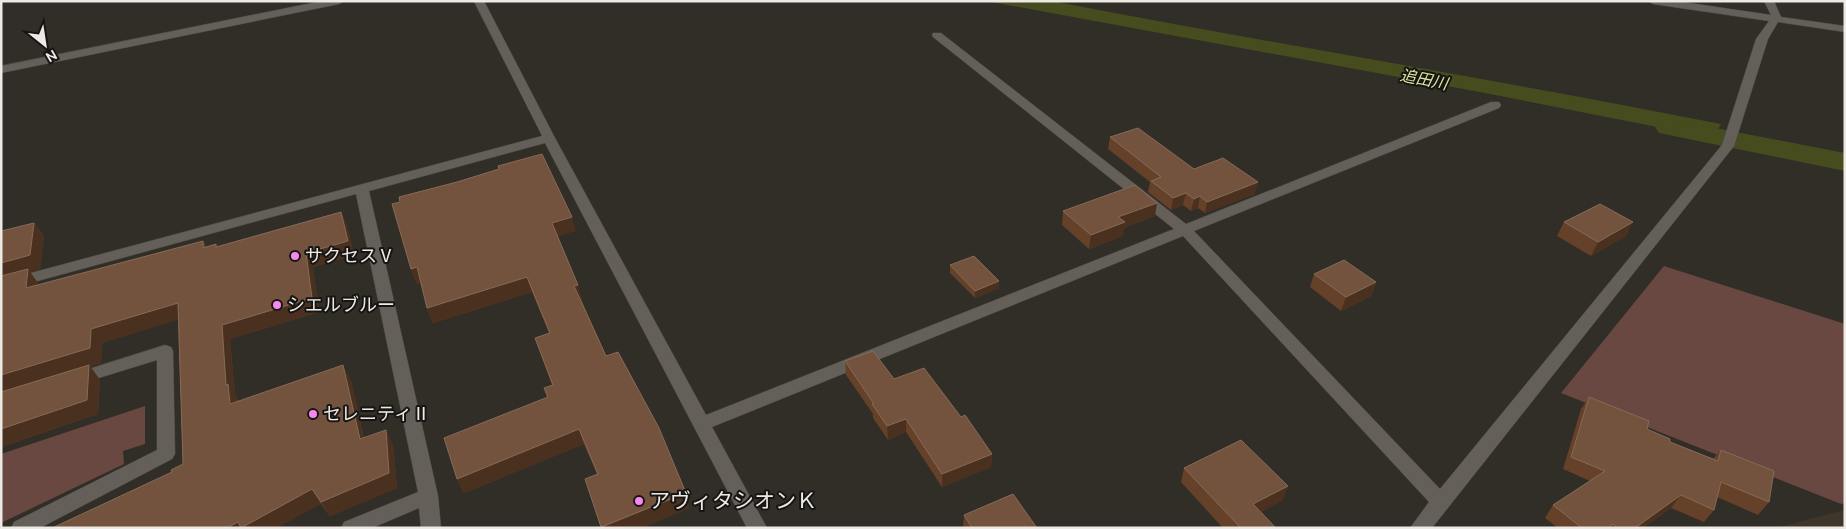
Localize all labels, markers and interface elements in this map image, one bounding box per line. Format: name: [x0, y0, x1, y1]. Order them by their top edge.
north arrow: [20, 20, 70, 70]
text: N: [43, 47, 60, 66]
water label: 追田川: [1399, 66, 1451, 93]
place label: サクセスⅤ: [305, 245, 395, 265]
marker: サクセスⅤ: [289, 250, 301, 262]
place label: シエルブルー: [287, 294, 395, 314]
marker: シエルブルー: [271, 299, 283, 311]
place label: セレニティⅡ: [323, 403, 430, 423]
marker: セレニティⅡ: [307, 408, 319, 420]
place label: アヴィタシオンＫ: [649, 488, 817, 512]
marker: アヴィタシオンＫ: [633, 495, 645, 507]

